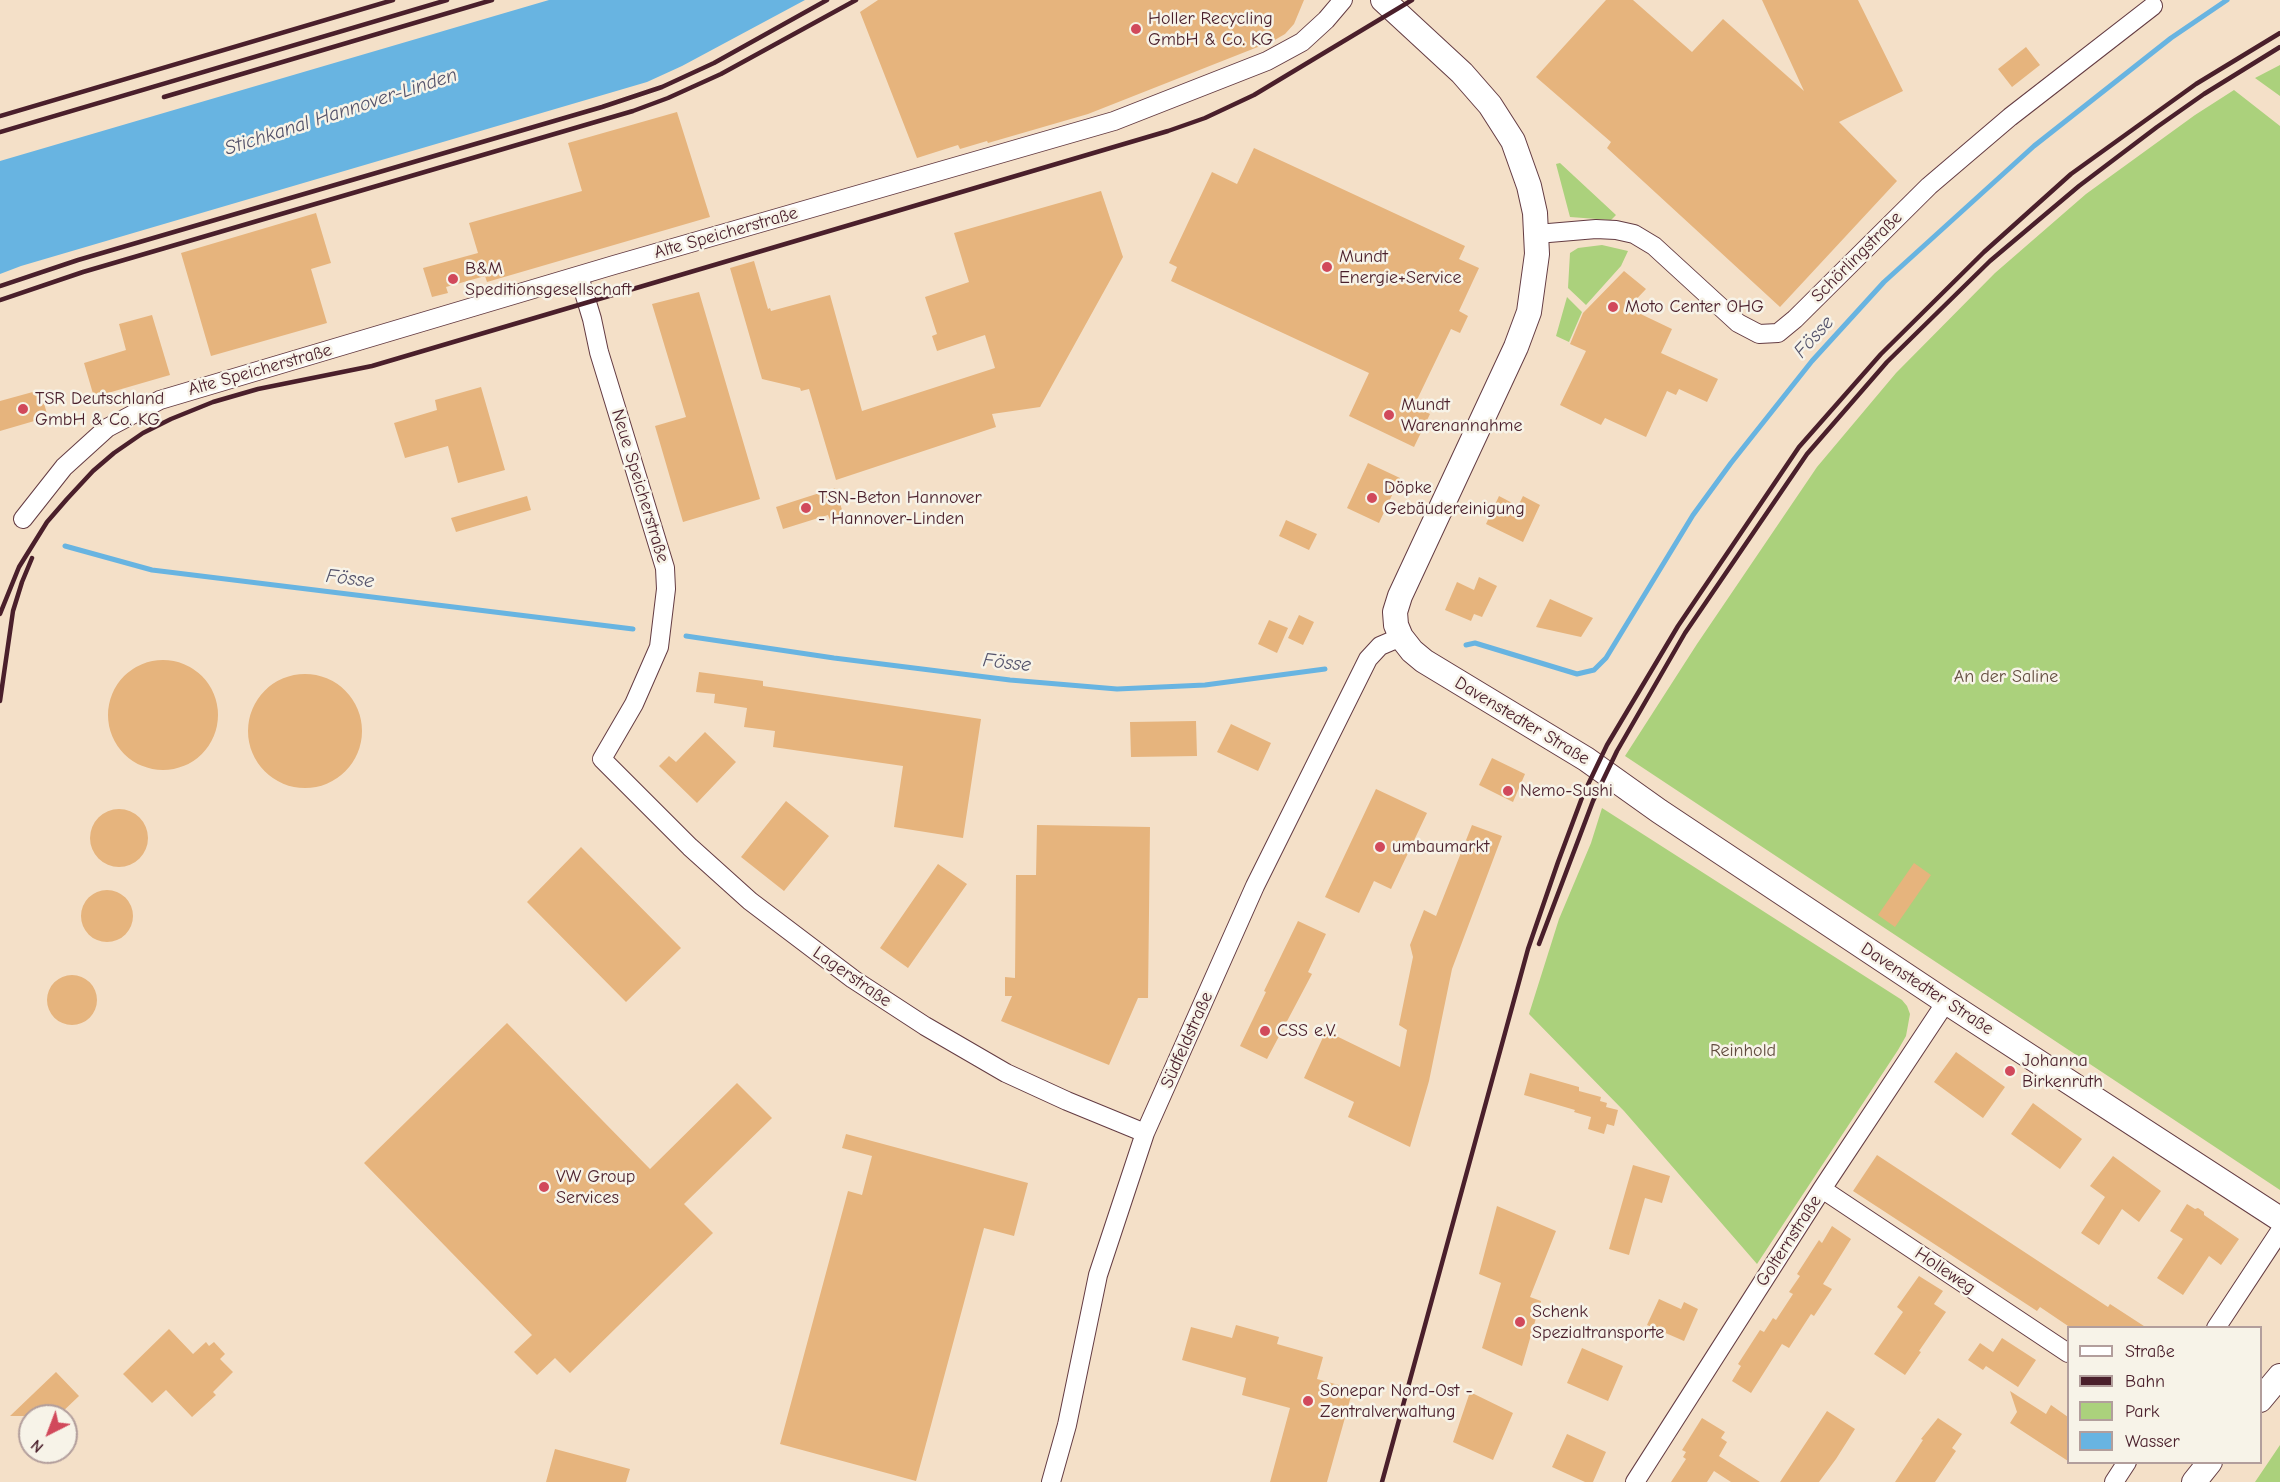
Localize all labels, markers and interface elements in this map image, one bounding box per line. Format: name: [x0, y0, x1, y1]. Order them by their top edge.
place label: Holler Recycling GmbH & Co. KG: [1148, 8, 1273, 50]
marker: Holler Recycling GmbH & Co. KG: [1129, 22, 1143, 36]
water label: Stichkanal Hannover-Linden: [222, 63, 460, 161]
street label: Alte Speicherstraße: [652, 202, 800, 264]
street label: Schörlingstraße: [1807, 207, 1907, 307]
place label: Mundt Energie+Service: [1339, 246, 1461, 288]
place label: B&M Speditionsgesellschaft: [465, 258, 631, 300]
marker: Mundt Energie+Service: [1320, 260, 1334, 274]
marker: B&M Speditionsgesellschaft: [446, 272, 460, 286]
place label: Moto Center OHG: [1625, 296, 1764, 318]
marker: Moto Center OHG: [1606, 300, 1620, 314]
water label: Fösse: [1789, 311, 1839, 363]
street label: Alte Speicherstraße: [186, 339, 334, 401]
place label: TSR Deutschland GmbH & Co. KG: [35, 388, 164, 430]
place label: Mundt Warenannahme: [1401, 394, 1522, 436]
marker: TSR Deutschland GmbH & Co. KG: [16, 402, 30, 416]
street label: Neue Speicherstraße: [606, 407, 674, 565]
marker: Mundt Warenannahme: [1382, 408, 1396, 422]
place label: Döpke Gebäudereinigung: [1384, 477, 1525, 520]
place label: TSN-Beton Hannover - Hannover-Linden: [818, 487, 982, 530]
marker: Döpke Gebäudereinigung: [1365, 491, 1379, 505]
marker: TSN-Beton Hannover - Hannover-Linden: [799, 501, 813, 515]
water label: Fösse: [324, 564, 376, 594]
water label: Fösse: [982, 649, 1032, 677]
park label: An der Saline: [1954, 666, 2058, 688]
street label: Davenstedter Straße: [1450, 672, 1594, 770]
place label: Nemo-Sushi: [1520, 780, 1613, 802]
marker: Nemo-Sushi: [1501, 784, 1515, 798]
place label: umbaumarkt: [1392, 836, 1489, 858]
marker: umbaumarkt: [1373, 840, 1387, 854]
street label: Davenstedter Straße: [1857, 938, 1997, 1040]
street label: Lagerstraße: [809, 942, 895, 1012]
street label: Südfeldstraße: [1156, 989, 1218, 1091]
place label: CSS e.V.: [1277, 1020, 1336, 1042]
marker: CSS e.V.: [1258, 1024, 1272, 1038]
park label: Reinhold: [1710, 1040, 1776, 1062]
place label: Johanna Birkenruth: [2022, 1050, 2103, 1092]
marker: Johanna Birkenruth: [2003, 1064, 2017, 1078]
place label: VW Group Services: [556, 1166, 635, 1208]
marker: VW Group Services: [537, 1180, 551, 1194]
street label: Golternstraße: [1752, 1191, 1826, 1291]
street label: Holleweg: [1911, 1243, 1979, 1299]
place label: Schenk Spezialtransporte: [1532, 1301, 1664, 1344]
marker: Schenk Spezialtransporte: [1513, 1315, 1527, 1329]
legend: [2067, 1326, 2262, 1464]
text: Straße: [2125, 1341, 2175, 1362]
text: Bahn: [2125, 1371, 2165, 1392]
place label: Sonepar Nord-Ost - Zentralverwaltung: [1320, 1380, 1473, 1422]
marker: Sonepar Nord-Ost - Zentralverwaltung: [1301, 1394, 1315, 1408]
text: Park: [2125, 1401, 2159, 1422]
north arrow: [18, 1404, 78, 1464]
text: Wasser: [2125, 1431, 2180, 1452]
text: N: [27, 1436, 47, 1456]

